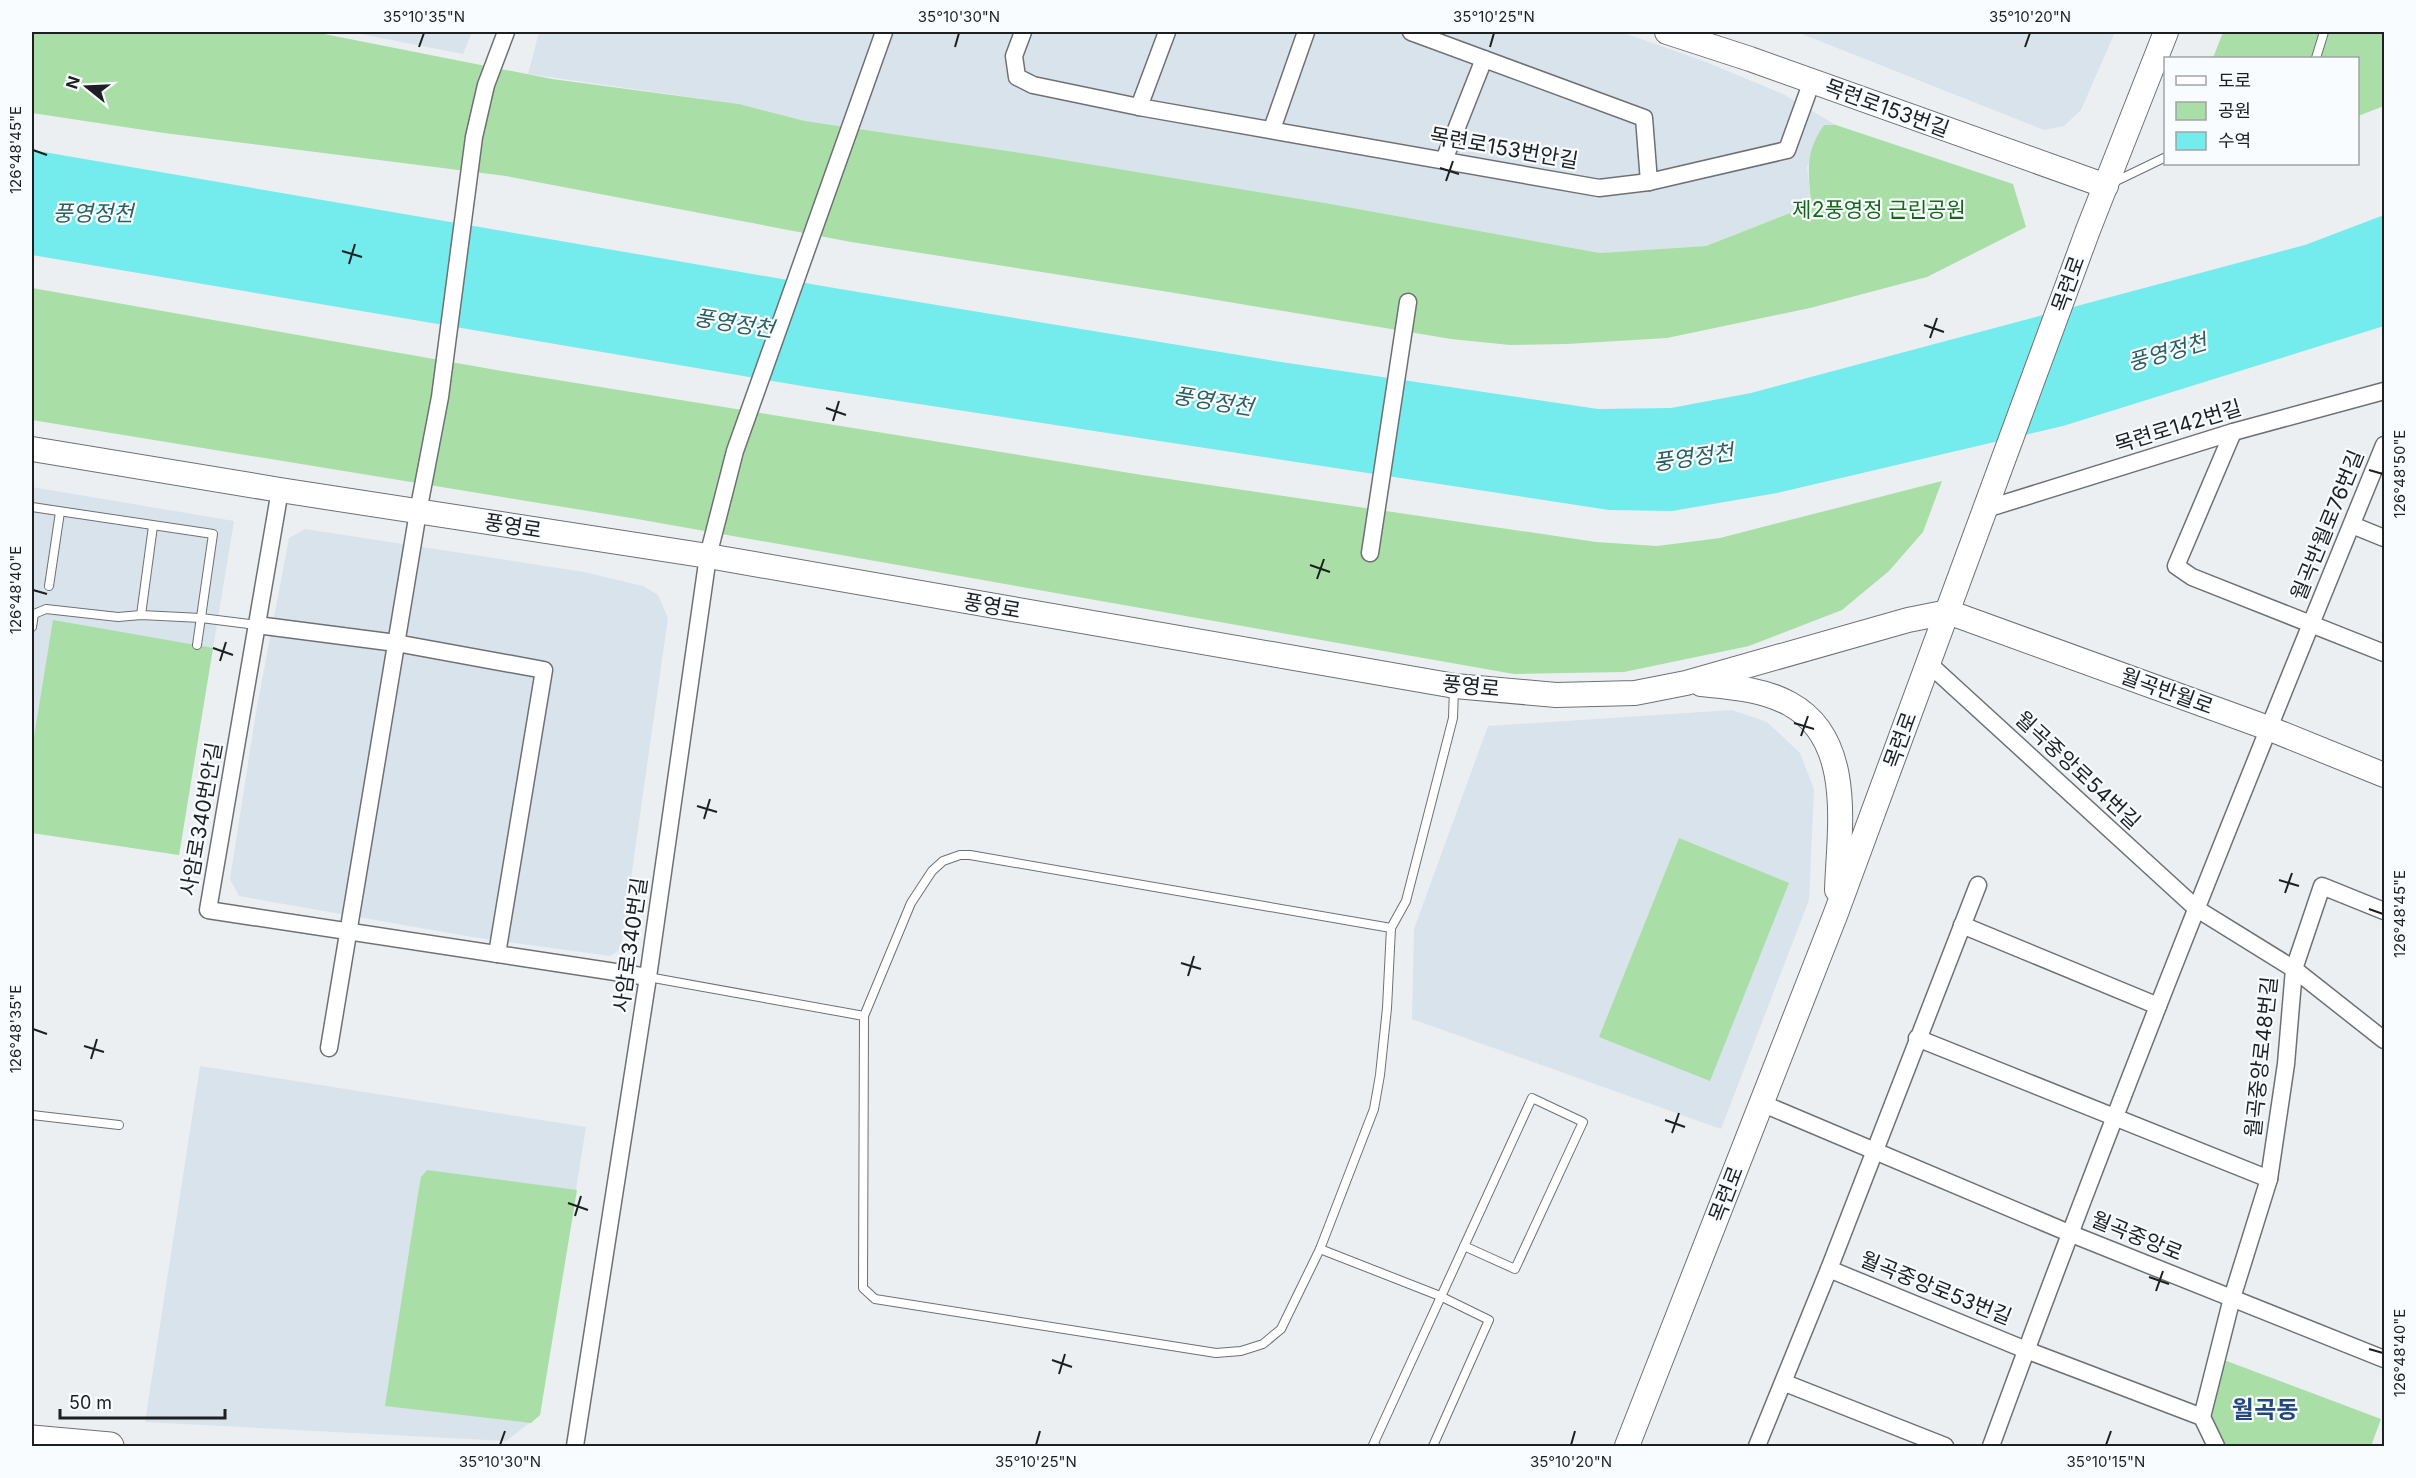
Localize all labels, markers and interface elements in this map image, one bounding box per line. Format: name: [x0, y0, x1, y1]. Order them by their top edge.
text: 35°10'35"N: [383, 7, 465, 26]
text: 35°10'30"N: [918, 7, 1000, 26]
text: 35°10'25"N: [1453, 7, 1535, 26]
text: 35°10'20"N: [1989, 7, 2071, 26]
north arrow: [57, 57, 117, 117]
legend: [2164, 57, 2359, 165]
text: 도로: [2218, 70, 2251, 91]
text: N: [61, 73, 84, 91]
street label: 목련로153번길: [1821, 74, 1953, 142]
text: 공원: [2218, 100, 2251, 121]
text: 126°48'45"E: [6, 106, 25, 194]
street label: 목련로153번안길: [1428, 123, 1580, 173]
text: 수역: [2218, 130, 2251, 151]
park label: 제2풍영정 근린공원: [1792, 197, 1966, 222]
water label: 풍영정천: [53, 200, 136, 226]
street label: 목련로: [2046, 252, 2090, 316]
water label: 풍영정천: [692, 304, 779, 343]
water label: 풍영정천: [2125, 328, 2212, 376]
water label: 풍영정천: [1171, 382, 1258, 421]
street label: 목련로142번길: [2111, 395, 2245, 457]
text: 126°48'50"E: [2390, 430, 2409, 518]
water label: 풍영정천: [1651, 438, 1738, 476]
street label: 월곡반월로76번길: [2285, 446, 2369, 604]
street label: 풍영로: [482, 509, 544, 543]
text: 126°48'40"E: [6, 546, 25, 634]
street label: 풍영로: [961, 589, 1023, 623]
street label: 월곡반월로: [2117, 663, 2217, 719]
street label: 풍영로: [1441, 671, 1501, 701]
street label: 월곡중앙로54번길: [2010, 706, 2146, 834]
street label: 목련로: [1878, 708, 1922, 772]
street label: 사암로340번안길: [175, 740, 227, 898]
text: 126°48'45"E: [2390, 870, 2409, 958]
street label: 사암로340번길: [608, 876, 652, 1014]
street label: 월곡중앙로48번길: [2240, 975, 2282, 1139]
text: 126°48'35"E: [6, 985, 25, 1073]
street label: 목련로: [1704, 1162, 1748, 1226]
street label: 월곡중앙로: [2088, 1206, 2186, 1266]
street label: 월곡중앙로53번길: [1857, 1246, 2015, 1330]
text: 126°48'40"E: [2390, 1309, 2409, 1397]
scale bar: [60, 1382, 225, 1420]
text: 50 m: [69, 1392, 112, 1413]
district label: 월곡동: [2232, 1395, 2298, 1424]
text: 35°10'30"N: [459, 1452, 541, 1471]
text: 35°10'25"N: [995, 1452, 1077, 1471]
text: 35°10'20"N: [1530, 1452, 1612, 1471]
text: 35°10'15"N: [2067, 1452, 2145, 1471]

